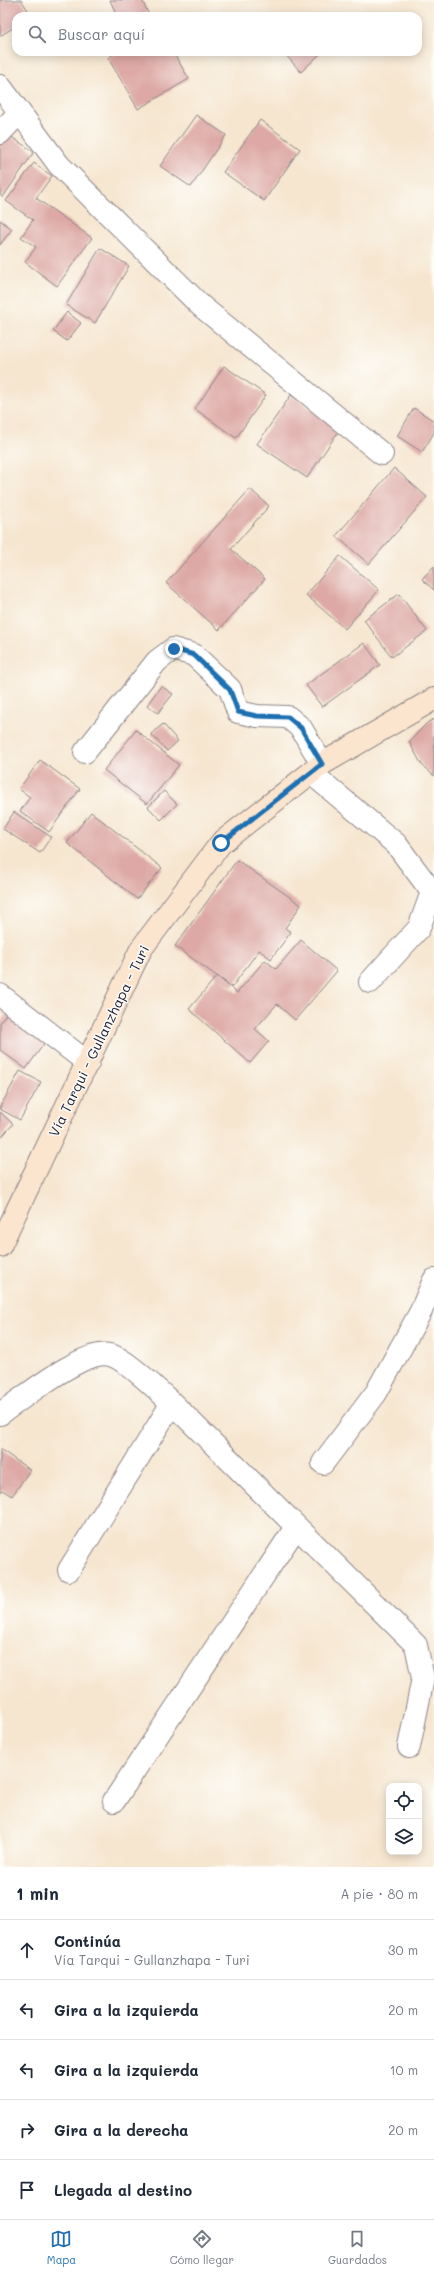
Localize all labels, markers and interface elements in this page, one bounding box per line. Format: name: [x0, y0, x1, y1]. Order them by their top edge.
search box: [12, 12, 422, 56]
icon: search: [26, 23, 48, 45]
text: Buscar aquí: [58, 24, 145, 44]
route end: [165, 640, 183, 658]
route start: [212, 834, 230, 852]
street label: Vía Tarqui - Gullanzhapa - Turi: [44, 942, 153, 1140]
map controls: [386, 1783, 422, 1855]
button: locate: [386, 1783, 422, 1819]
button: layers: [386, 1819, 422, 1855]
text: 1 min: [16, 1882, 59, 1904]
text: A pie · 80 m: [340, 1885, 418, 1902]
text: Continúa: [54, 1931, 121, 1951]
icon: ahead: [16, 1939, 38, 1961]
text: 30 m: [388, 1941, 418, 1958]
text: Vía Tarqui - Gullanzhapa - Turi: [54, 1951, 250, 1968]
icon: left: [16, 1999, 38, 2021]
text: Gira a la izquierda: [54, 2000, 199, 2020]
text: 20 m: [388, 2001, 418, 2018]
icon: left: [16, 2059, 38, 2081]
text: Gira a la izquierda: [54, 2060, 199, 2080]
text: 10 m: [390, 2061, 418, 2078]
icon: right: [16, 2119, 38, 2141]
text: Gira a la derecha: [54, 2120, 188, 2140]
text: 20 m: [388, 2121, 418, 2138]
icon: arrive: [16, 2179, 38, 2201]
text: Llegada al destino: [54, 2180, 192, 2200]
tab: Mapa: [47, 2228, 76, 2267]
tab: Cómo llegar: [170, 2228, 234, 2267]
tab: Guardados: [328, 2228, 387, 2267]

